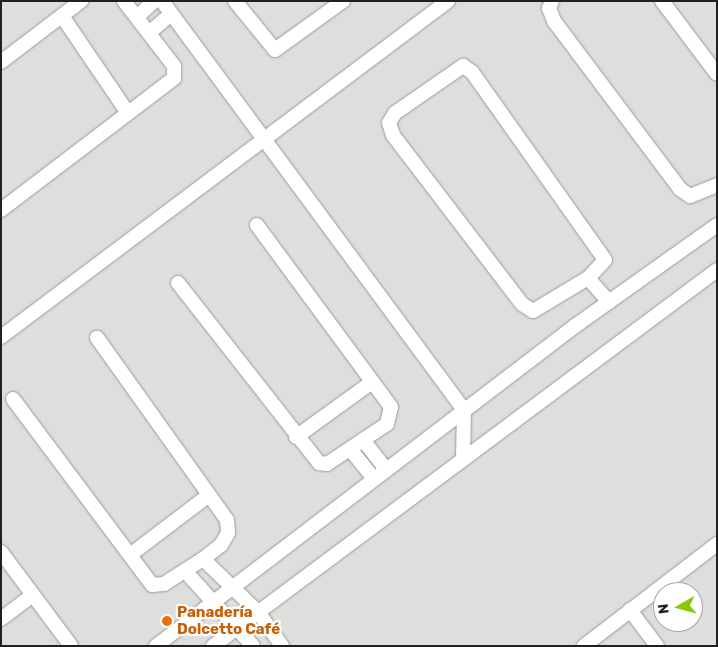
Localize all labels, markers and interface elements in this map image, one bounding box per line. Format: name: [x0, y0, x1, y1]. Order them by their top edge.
north arrow: [653, 582, 703, 632]
place label: Panadería Dolcetto Café: [177, 603, 280, 638]
text: N: [655, 603, 673, 615]
marker: Panadería Dolcetto Café: [161, 615, 173, 627]

